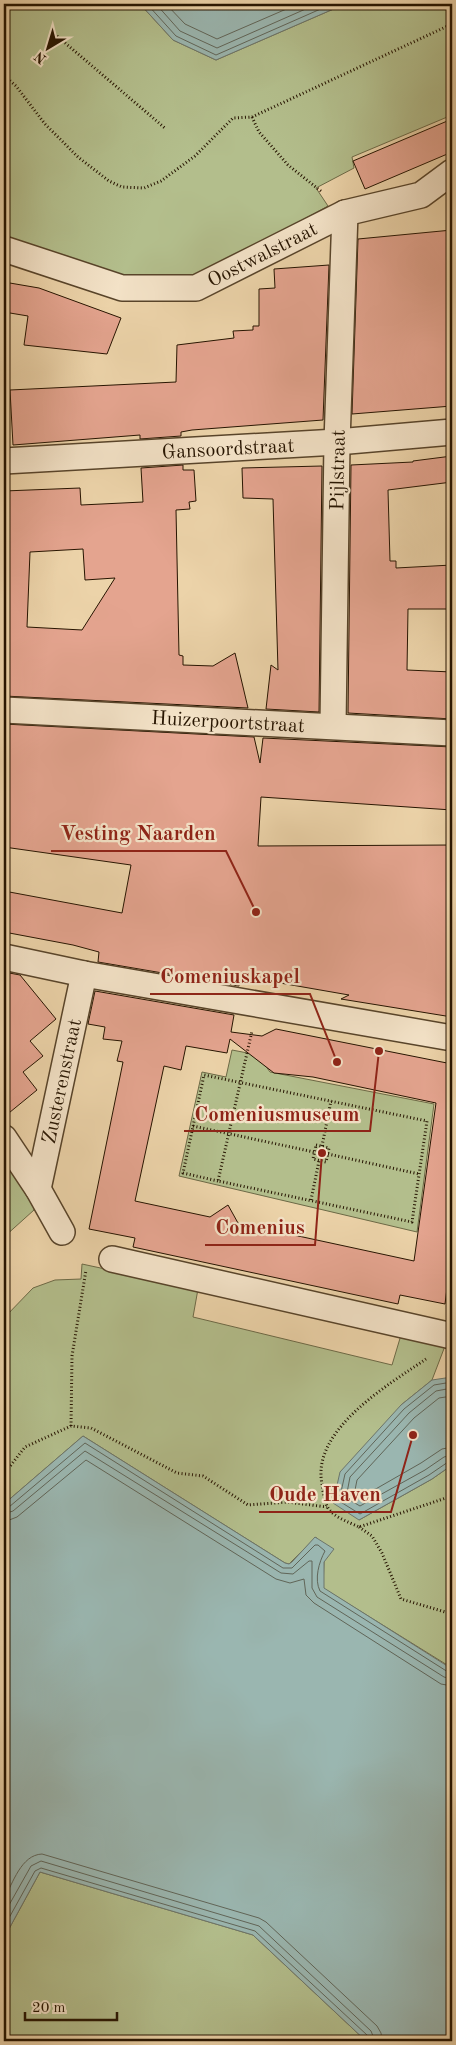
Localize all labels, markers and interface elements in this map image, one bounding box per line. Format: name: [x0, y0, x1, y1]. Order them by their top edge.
north arrow: [22, 22, 72, 72]
text: N: [32, 48, 49, 66]
street label: Oostwalstraat: [205, 220, 321, 292]
street label: Pijlstraat: [328, 429, 350, 511]
street label: Gansoordstraat: [161, 437, 295, 463]
street label: Huizerpoortstraat: [150, 709, 305, 737]
callout: Vesting Naarden: [51, 815, 226, 851]
text: Vesting Naarden: [60, 824, 216, 845]
callout: Comeniuskapel: [150, 958, 310, 994]
text: Comeniuskapel: [160, 967, 300, 988]
street label: Zusterenstraat: [40, 1017, 86, 1146]
callout: Comeniusmuseum: [184, 1095, 370, 1131]
text: Comeniusmuseum: [194, 1105, 360, 1126]
callout: Comenius: [205, 1209, 315, 1245]
text: Comenius: [215, 1218, 305, 1239]
callout: Oude Haven: [259, 1476, 391, 1512]
text: Oude Haven: [269, 1485, 381, 1506]
scale bar: [25, 1990, 118, 2022]
text: 20 m: [32, 2001, 66, 2016]

